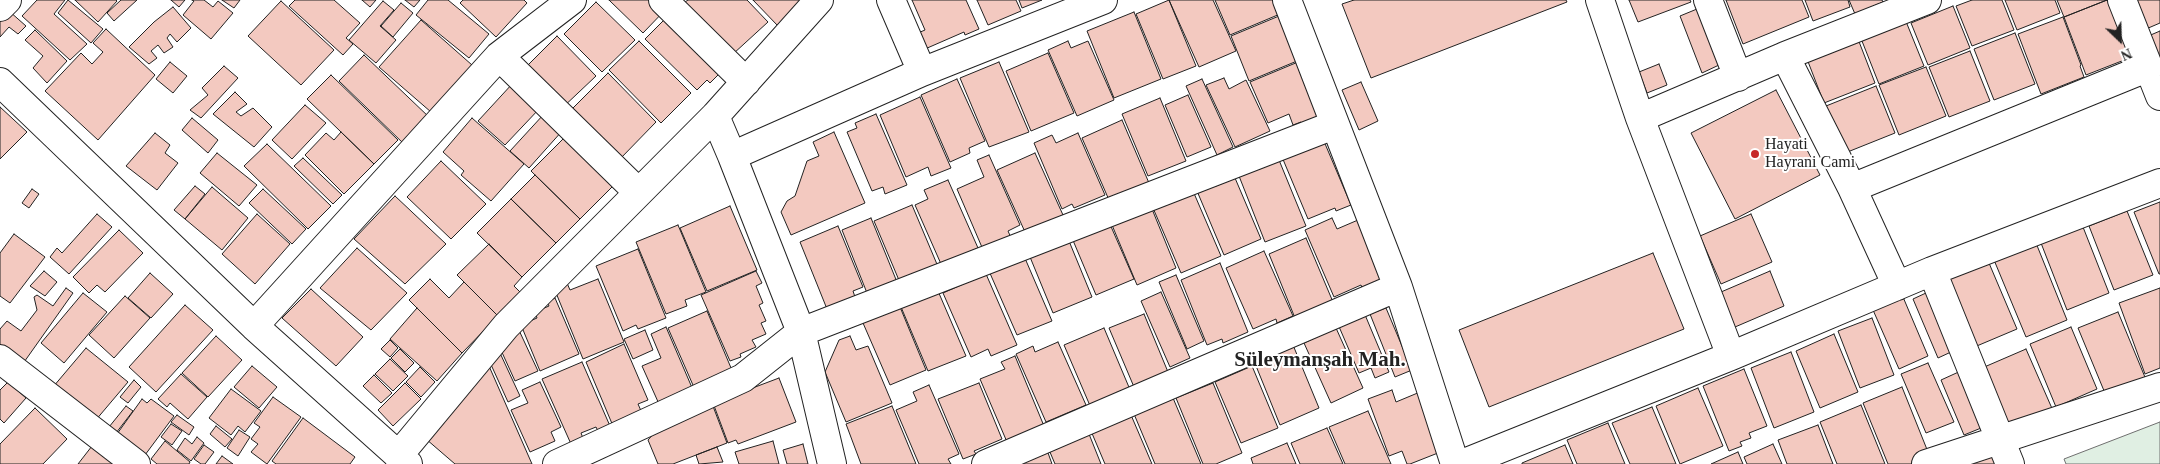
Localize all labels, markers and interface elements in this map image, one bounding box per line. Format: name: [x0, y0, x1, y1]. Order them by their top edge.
north arrow: [2095, 15, 2145, 65]
text: N: [2119, 45, 2134, 63]
place label: Hayati Hayrani Cami: [1765, 135, 1855, 173]
marker: Hayati Hayrani Cami: [1749, 148, 1761, 160]
district label: Süleymanşah Mah.: [1234, 348, 1406, 374]

